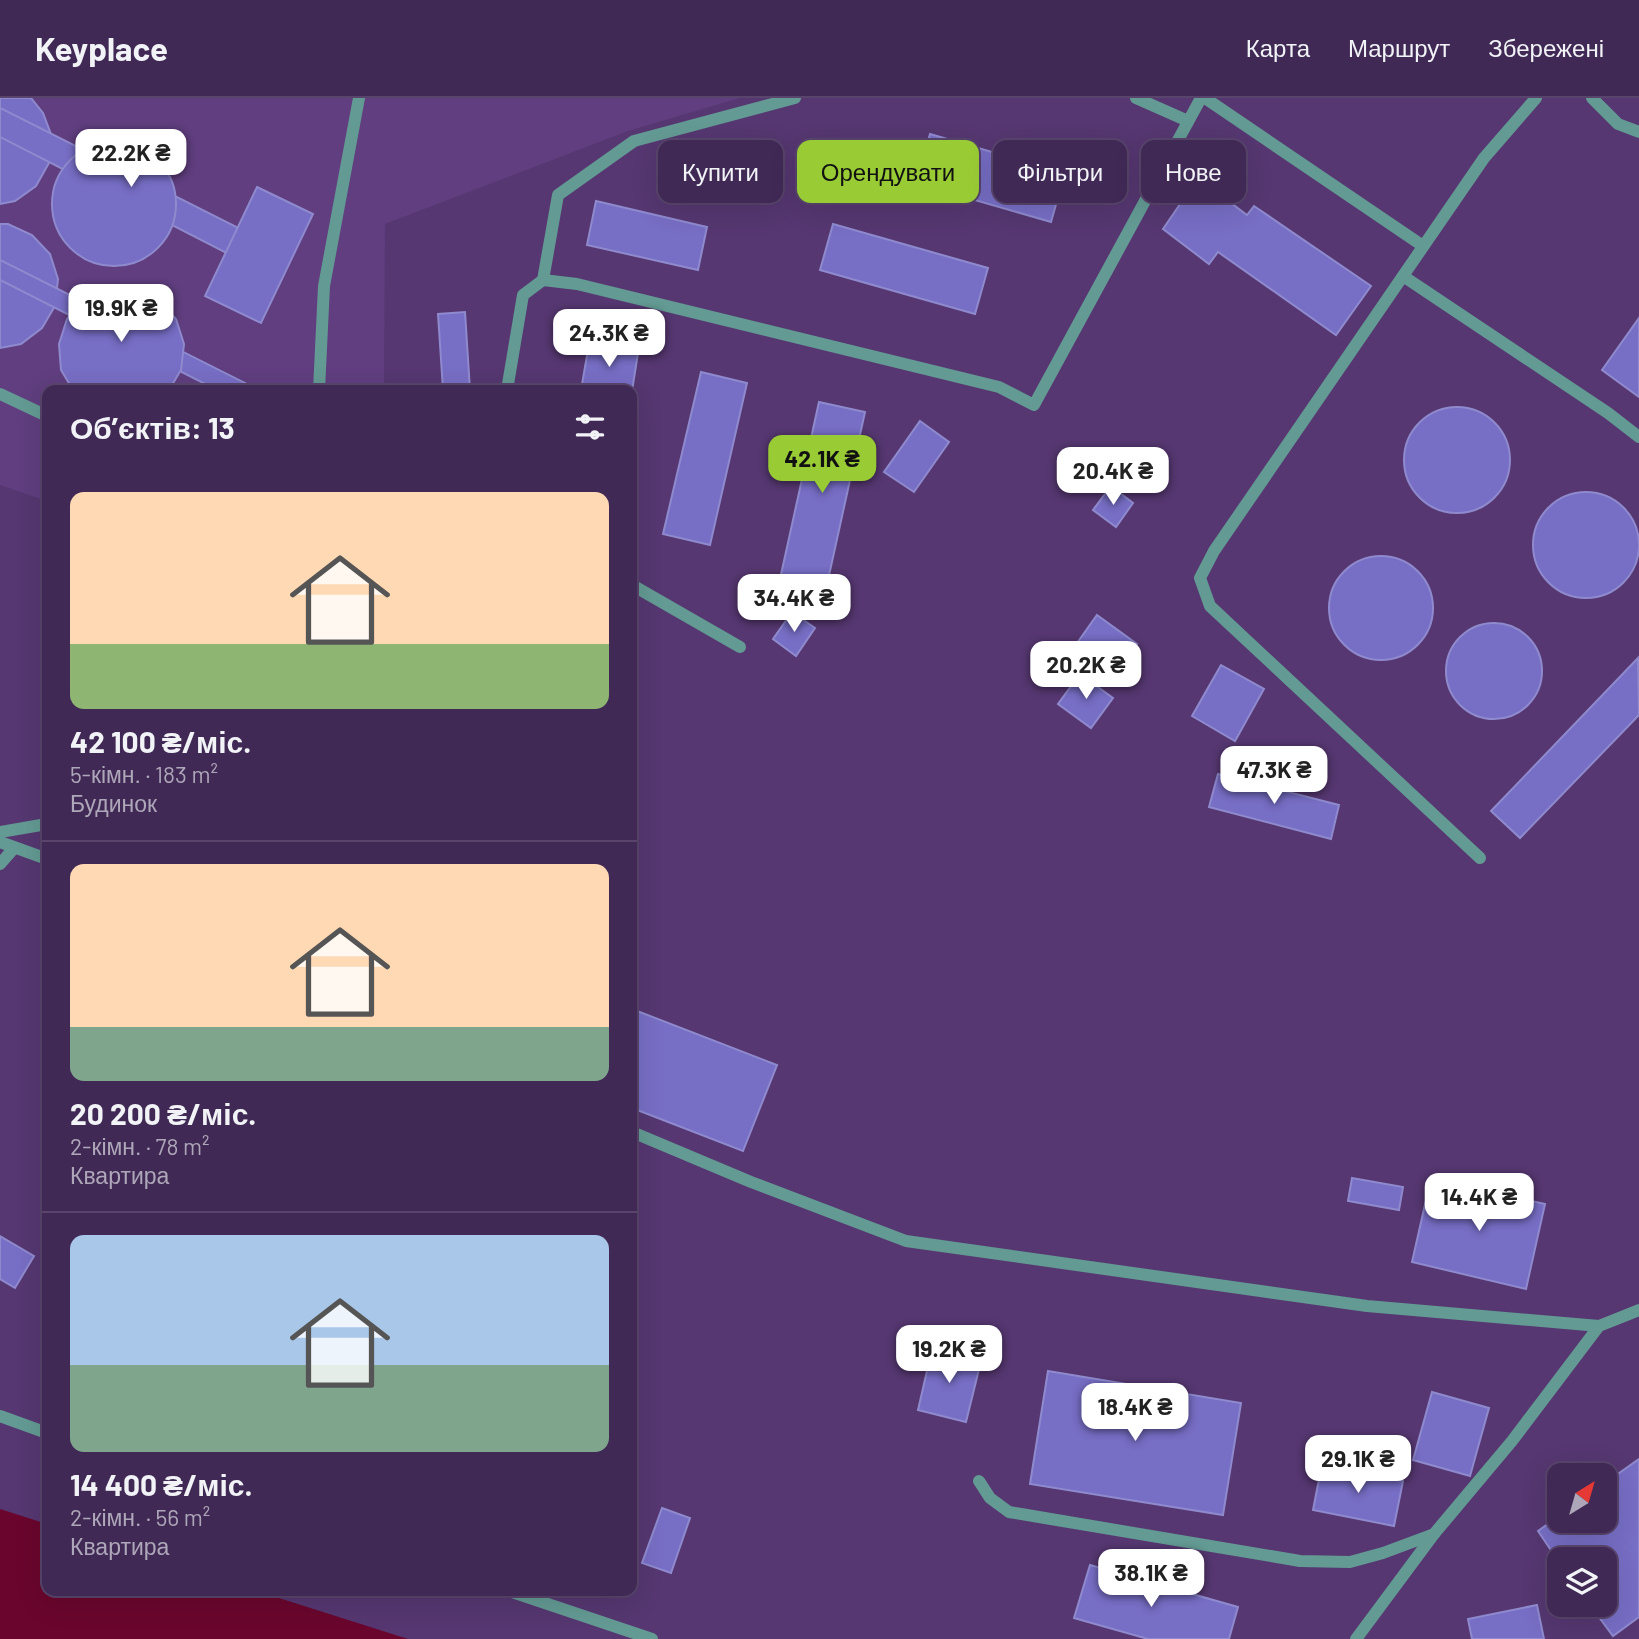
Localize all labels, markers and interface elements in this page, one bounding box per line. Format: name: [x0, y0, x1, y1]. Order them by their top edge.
text: Keyplace: [35, 28, 168, 68]
text: Карта: [1246, 33, 1310, 62]
text: Маршрут: [1348, 33, 1450, 62]
text: Збережені: [1488, 33, 1604, 62]
pin: 22.2K ₴: [66, 130, 196, 189]
text: 22.2K ₴: [91, 138, 171, 166]
chip: Купити: [658, 140, 783, 203]
chip: Орендувати: [797, 140, 979, 203]
chip: Фільтри: [993, 140, 1127, 203]
chip: Нове: [1141, 140, 1246, 203]
pin: 19.9K ₴: [56, 285, 186, 344]
text: 19.9K ₴: [84, 293, 158, 321]
pin: 24.3K ₴: [544, 310, 674, 369]
text: 24.3K ₴: [569, 318, 649, 346]
icon: filters: [571, 408, 609, 446]
text: Об’єктів: 13: [70, 409, 235, 445]
pin: 42.1K ₴: [757, 436, 887, 495]
text: 42.1K ₴: [784, 444, 860, 472]
pin: 20.4K ₴: [1048, 448, 1178, 507]
text: 20.4K ₴: [1073, 456, 1153, 484]
icon: home: [277, 537, 403, 663]
pin: 34.4K ₴: [729, 574, 859, 634]
text: 34.4K ₴: [754, 583, 834, 611]
pin: 20.2K ₴: [1021, 642, 1151, 701]
text: 20.2K ₴: [1046, 650, 1126, 678]
text: 42 100 ₴/міс.: [70, 723, 251, 759]
pin: 47.3K ₴: [1209, 746, 1339, 806]
text: 47.3K ₴: [1236, 755, 1312, 783]
text: 5-кімн. · 183 m²: [70, 760, 218, 788]
text: Будинок: [70, 789, 157, 817]
icon: home: [277, 909, 403, 1035]
text: 20 200 ₴/міс.: [70, 1095, 256, 1131]
text: 2-кімн. · 78 m²: [70, 1132, 209, 1160]
text: Квартира: [70, 1161, 169, 1189]
pin: 14.4K ₴: [1414, 1174, 1544, 1233]
text: 14.4K ₴: [1441, 1182, 1517, 1210]
icon: home: [277, 1280, 403, 1406]
pin: 19.2K ₴: [884, 1326, 1014, 1385]
text: 19.2K ₴: [912, 1334, 986, 1362]
pin: 18.4K ₴: [1070, 1384, 1200, 1443]
text: 18.4K ₴: [1097, 1392, 1173, 1420]
pin: 29.1K ₴: [1293, 1436, 1423, 1495]
text: 29.1K ₴: [1321, 1444, 1395, 1472]
north arrow: [1547, 1463, 1617, 1533]
map controls: [1547, 1463, 1617, 1617]
text: 14 400 ₴/міс.: [70, 1466, 253, 1502]
text: 2-кімн. · 56 m²: [70, 1503, 210, 1531]
text: Квартира: [70, 1532, 169, 1560]
button: layers: [1547, 1547, 1617, 1617]
pin: 38.1K ₴: [1086, 1550, 1216, 1609]
text: 38.1K ₴: [1114, 1558, 1188, 1586]

